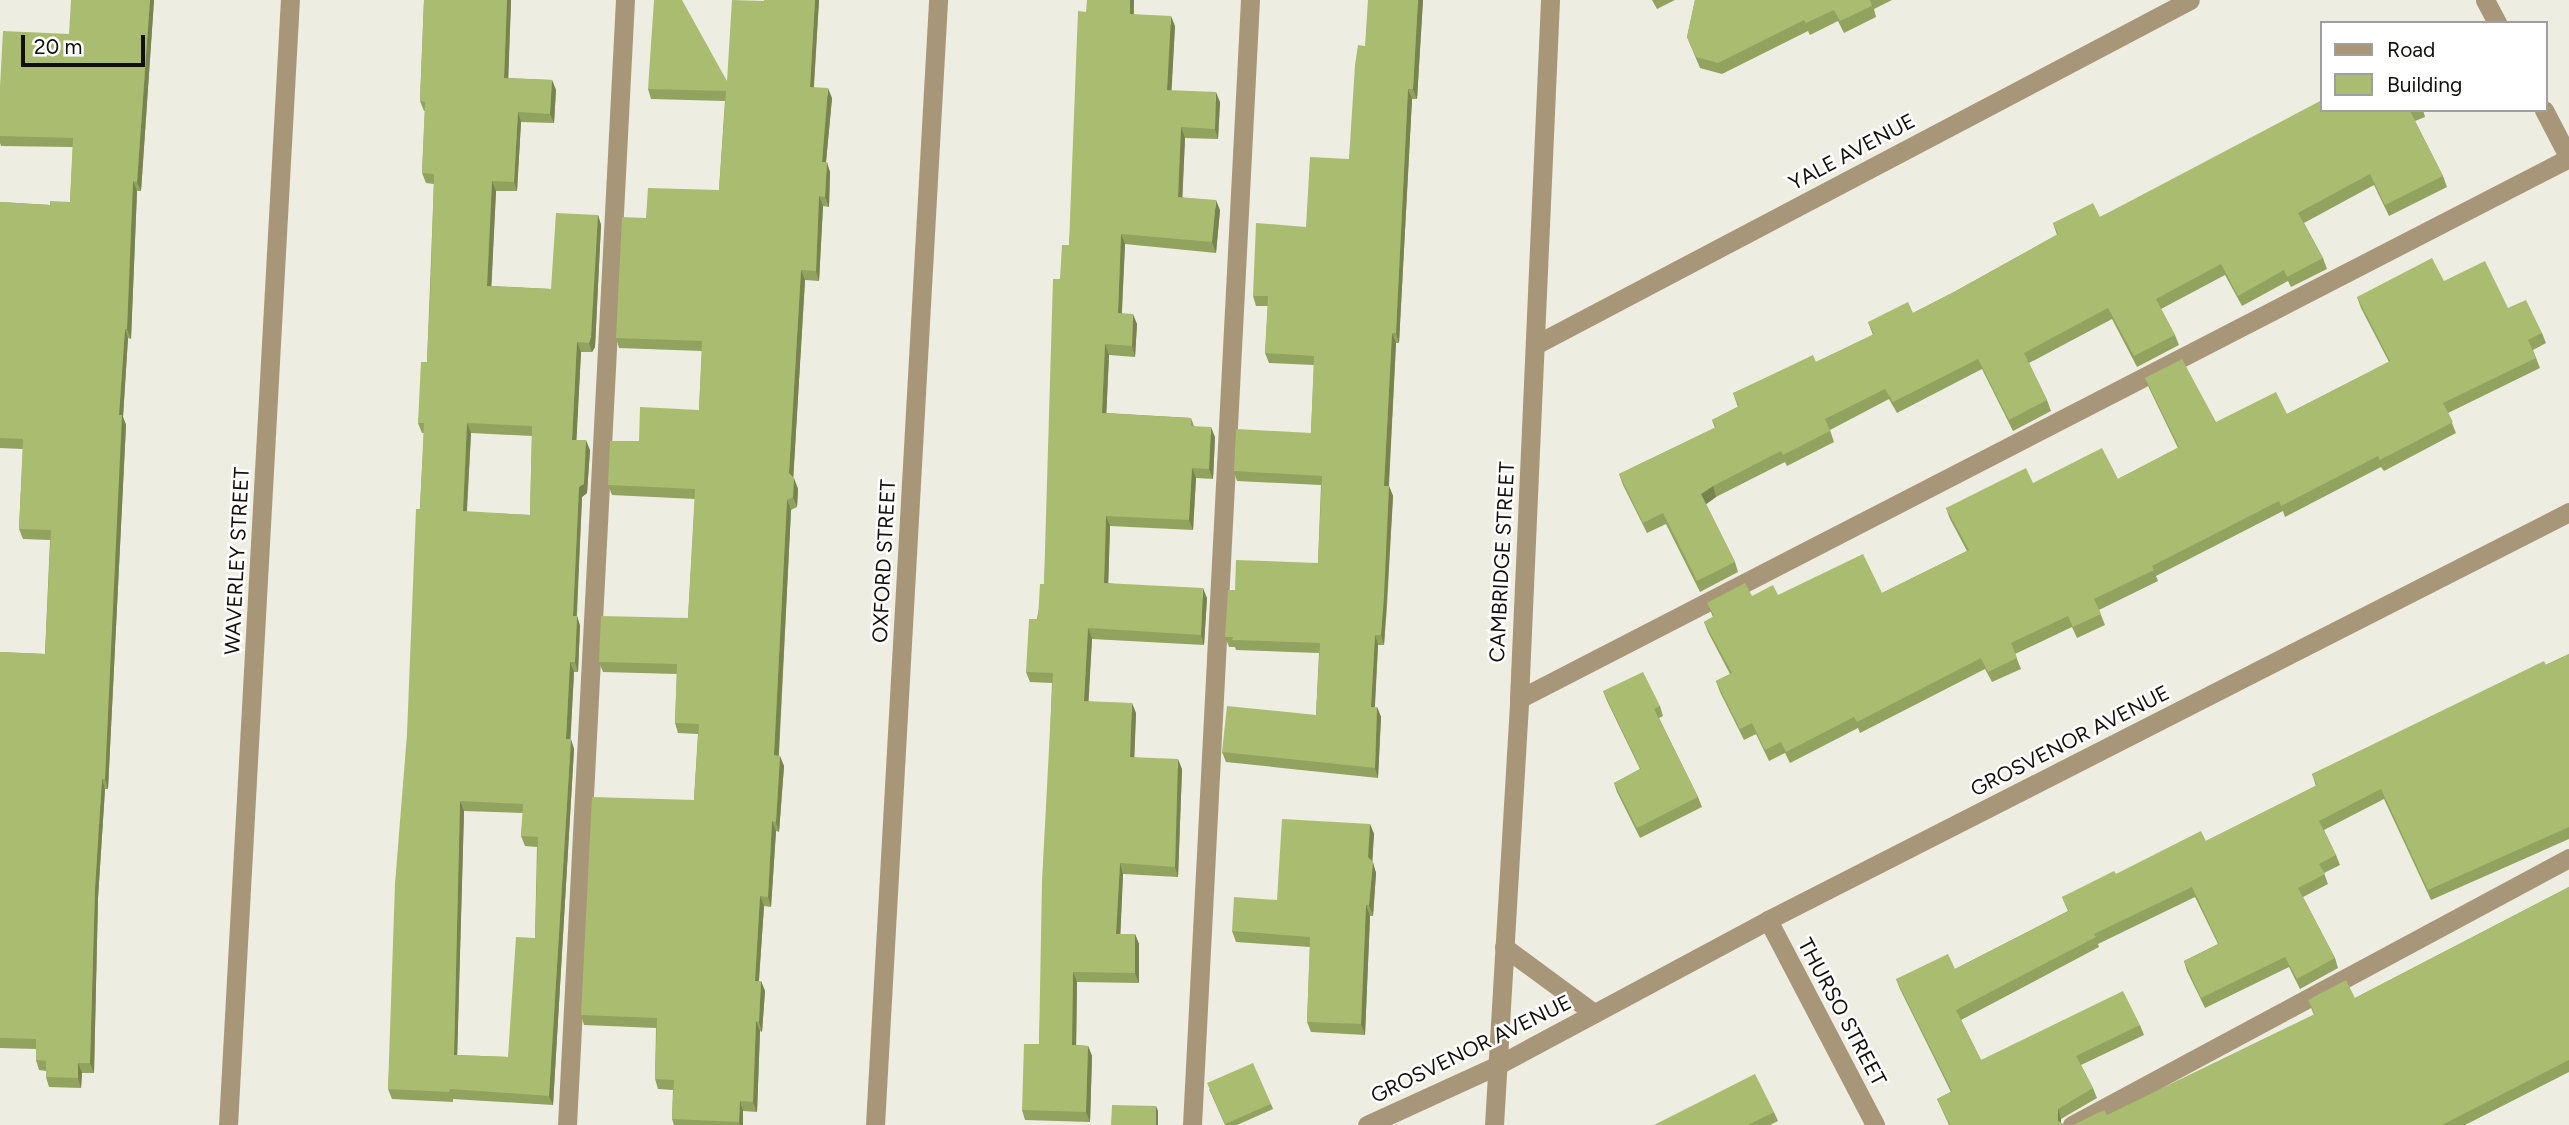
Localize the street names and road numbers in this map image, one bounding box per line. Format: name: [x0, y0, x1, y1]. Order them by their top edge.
street label: YALE AVENUE: [1785, 108, 1919, 196]
street label: CAMBRIDGE STREET: [1484, 461, 1520, 663]
street label: WAVERLEY STREET: [219, 466, 255, 656]
street label: OXFORD STREET: [867, 479, 901, 643]
street label: GROSVENOR AVENUE: [1966, 680, 2174, 802]
street label: THURSO STREET: [1792, 934, 1892, 1090]
street label: GROSVENOR AVENUE: [1367, 989, 1575, 1109]

